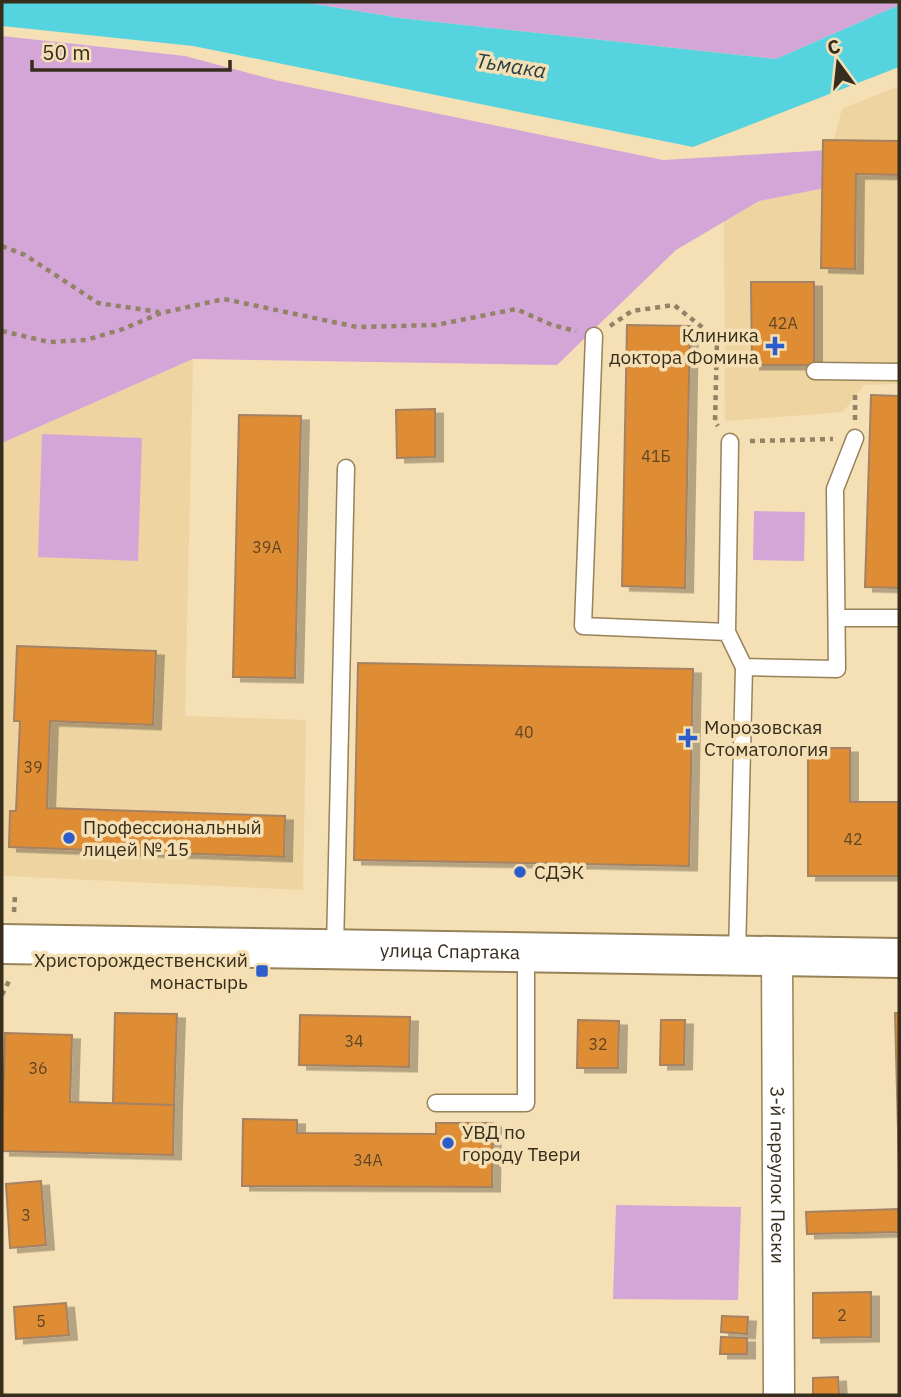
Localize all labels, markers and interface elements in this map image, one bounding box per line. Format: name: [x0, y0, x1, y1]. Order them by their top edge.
scale bar: [32, 28, 229, 72]
north arrow: [803, 28, 873, 98]
text: С: [825, 33, 843, 60]
text: 50 m: [42, 38, 91, 66]
water label: Тьмака: [474, 46, 548, 84]
house number: 42А: [768, 313, 798, 333]
place label: Клиника доктора Фомина: [609, 323, 759, 369]
marker: Клиника доктора Фомина: [765, 336, 785, 356]
house number: 41Б: [641, 446, 671, 466]
house number: 39А: [252, 537, 282, 557]
place label: Морозовская Стоматология: [704, 715, 828, 761]
house number: 40: [514, 722, 534, 742]
marker: Морозовская Стоматология: [678, 728, 698, 748]
house number: 39: [23, 757, 43, 777]
place label: Профессиональный лицей № 15: [83, 815, 262, 861]
house number: 42: [843, 829, 863, 849]
marker: Профессиональный лицей № 15: [61, 830, 77, 846]
place label: СДЭК: [534, 860, 584, 884]
marker: СДЭК: [512, 864, 528, 880]
street label: улица Спартака: [380, 938, 520, 964]
place label: Христорождественский монастырь: [34, 948, 248, 994]
marker: Христорождественский монастырь: [254, 963, 270, 979]
house number: 34: [344, 1031, 364, 1051]
house number: 32: [588, 1034, 608, 1054]
house number: 36: [28, 1058, 48, 1078]
street label: 3-й переулок Пески: [766, 1086, 790, 1264]
place label: УВД по городу Твери: [462, 1120, 581, 1166]
marker: УВД по городу Твери: [440, 1135, 456, 1151]
house number: 34А: [353, 1150, 383, 1170]
house number: 3: [21, 1205, 31, 1225]
house number: 2: [837, 1305, 847, 1325]
house number: 5: [36, 1311, 46, 1331]

